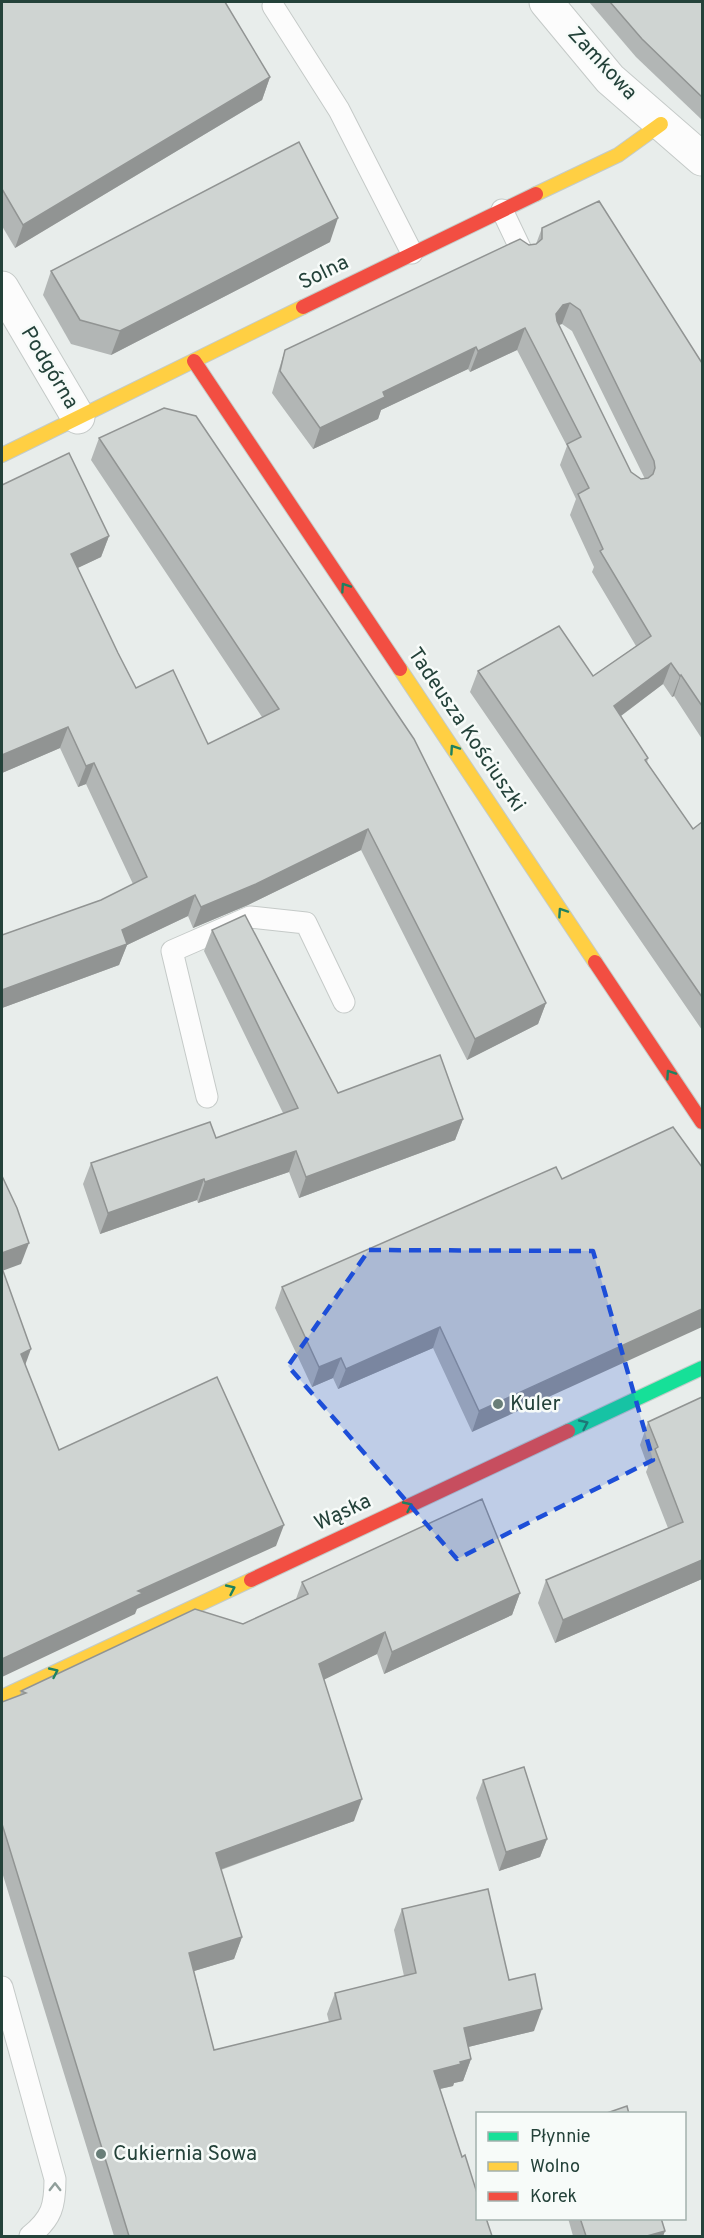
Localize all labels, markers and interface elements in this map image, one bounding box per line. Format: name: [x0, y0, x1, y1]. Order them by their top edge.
street label: Zamkowa: [561, 22, 643, 106]
street label: Solna: [295, 249, 353, 297]
street label: Podgórna: [14, 322, 84, 414]
one-way arrow: [341, 583, 353, 593]
street label: Tadeusza Kościuszki: [401, 643, 531, 817]
one-way arrow: [450, 745, 461, 756]
one-way arrow: [558, 907, 569, 918]
one-way arrow: [666, 1069, 677, 1080]
place label: Kuler: [510, 1391, 561, 1418]
marker: Kuler: [491, 1397, 505, 1411]
one-way arrow: [578, 1419, 589, 1431]
street label: Wąska: [310, 1488, 376, 1538]
one-way arrow: [401, 1502, 412, 1514]
one-way arrow: [225, 1585, 236, 1597]
one-way arrow: [48, 1667, 59, 1679]
legend: [476, 2112, 686, 2220]
text: Płynnie: [530, 2126, 591, 2149]
place label: Cukiernia Sowa: [113, 2141, 257, 2168]
marker: Cukiernia Sowa: [94, 2147, 108, 2161]
text: Wolno: [530, 2156, 580, 2179]
one-way arrow: [49, 2183, 61, 2192]
text: Korek: [530, 2186, 577, 2209]

